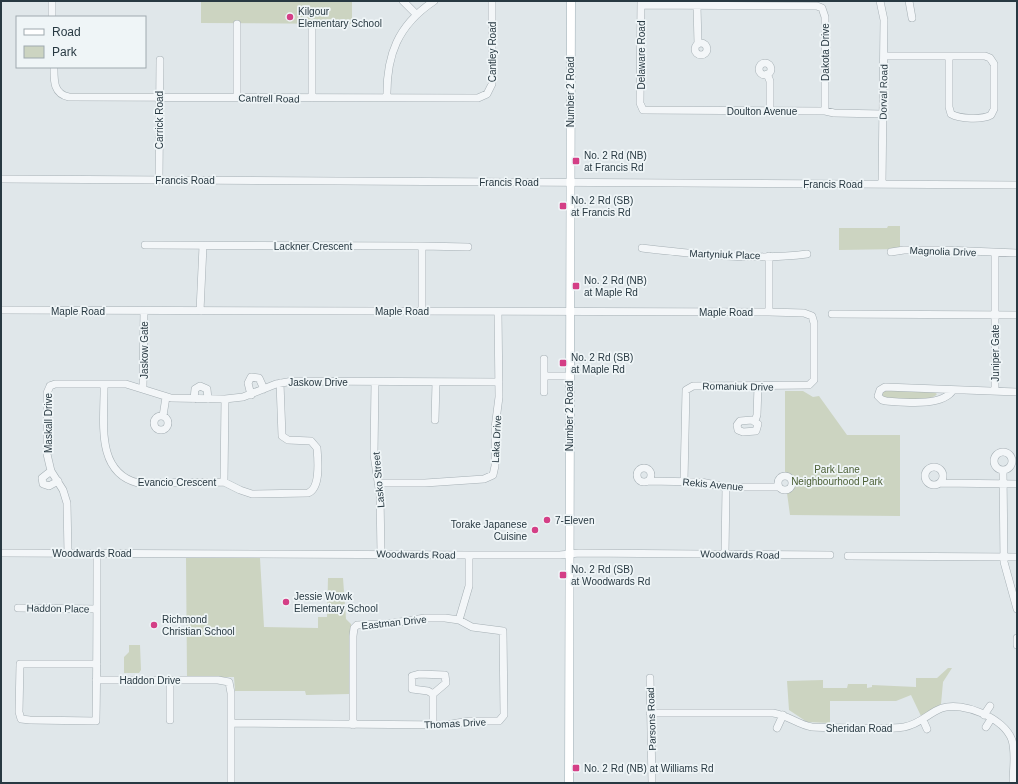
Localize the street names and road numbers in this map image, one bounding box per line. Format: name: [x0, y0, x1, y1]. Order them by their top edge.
street label: Delaware Road: [636, 21, 647, 89]
street label: Cantley Road: [487, 22, 498, 82]
street label: Dakota Drive: [820, 23, 831, 81]
street label: Number 2 Road: [565, 57, 576, 127]
street label: Dorval Road: [878, 64, 889, 120]
street label: Carrick Road: [154, 91, 165, 149]
street label: Cantrell Road: [238, 92, 300, 105]
street label: Doulton Avenue: [727, 106, 798, 117]
street label: Francis Road: [155, 175, 215, 186]
street label: Francis Road: [479, 177, 539, 188]
street label: Francis Road: [803, 179, 863, 190]
street label: Lackner Crescent: [274, 241, 352, 252]
street label: Magnolia Drive: [909, 245, 977, 258]
street label: Martyniuk Place: [689, 248, 761, 261]
street label: Maple Road: [51, 306, 105, 317]
street label: Maple Road: [375, 306, 429, 317]
street label: Maple Road: [699, 307, 753, 318]
street label: Jaskow Gate: [139, 321, 150, 379]
street label: Juniper Gate: [990, 324, 1001, 382]
street label: Jaskow Drive: [288, 377, 348, 388]
street label: Romaniuk Drive: [702, 380, 774, 393]
street label: Number 2 Road: [564, 381, 575, 451]
street label: Maskall Drive: [43, 393, 54, 453]
street label: Laka Drive: [490, 414, 503, 463]
street label: Lasko Street: [371, 451, 386, 508]
street label: Rekis Avenue: [682, 476, 744, 493]
street label: Evancio Crescent: [138, 477, 216, 488]
street label: Woodwards Road: [52, 548, 132, 559]
street label: Woodwards Road: [376, 548, 456, 561]
street label: Woodwards Road: [700, 548, 780, 561]
street label: Haddon Place: [26, 602, 90, 615]
street label: Eastman Drive: [361, 614, 428, 631]
street label: Haddon Drive: [119, 675, 181, 686]
street label: Parsons Road: [645, 687, 658, 751]
street label: Thomas Drive: [424, 716, 487, 731]
street label: Sheridan Road: [826, 723, 892, 734]

